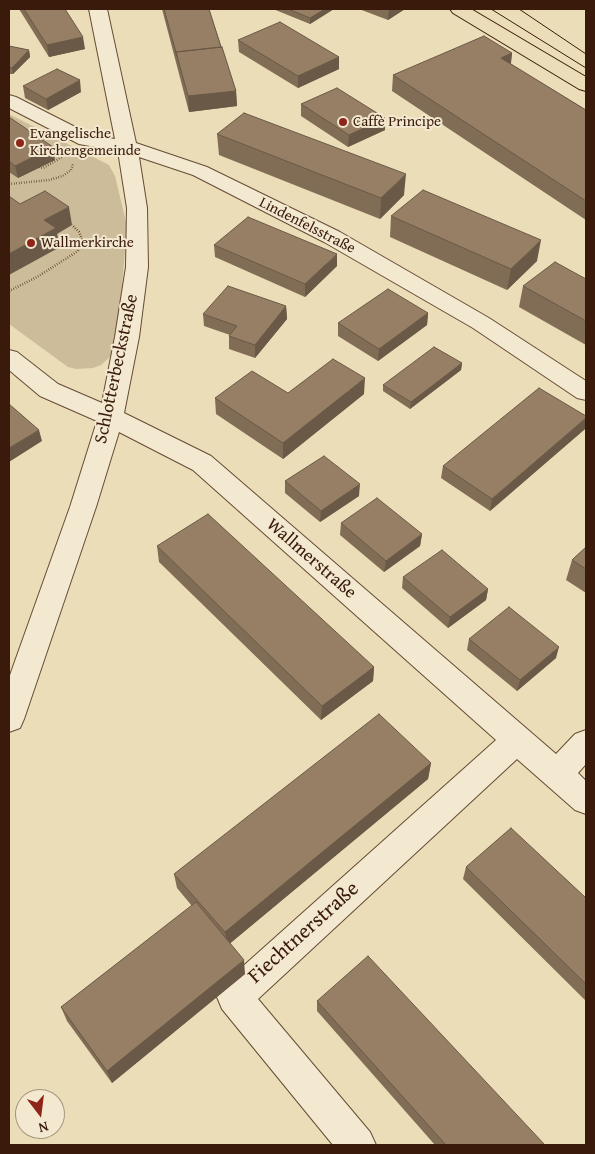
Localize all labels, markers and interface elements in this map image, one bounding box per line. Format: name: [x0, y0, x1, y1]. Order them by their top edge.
place label: Caffè Principe: [353, 113, 441, 131]
marker: Caffè Principe: [337, 116, 349, 128]
place label: Evangelische Kirchengemeinde: [30, 125, 141, 160]
marker: Evangelische Kirchengemeinde: [14, 137, 26, 149]
street label: Lindenfelsstraße: [256, 194, 358, 258]
place label: Wallmerkirche: [41, 234, 134, 252]
marker: Wallmerkirche: [25, 237, 37, 249]
street label: Schlotterbeckstraße: [91, 292, 143, 446]
street label: Wallmerstraße: [262, 514, 360, 604]
street label: Fiechtnerstraße: [243, 877, 365, 989]
north arrow: [15, 1089, 65, 1139]
text: N: [37, 1117, 51, 1138]

